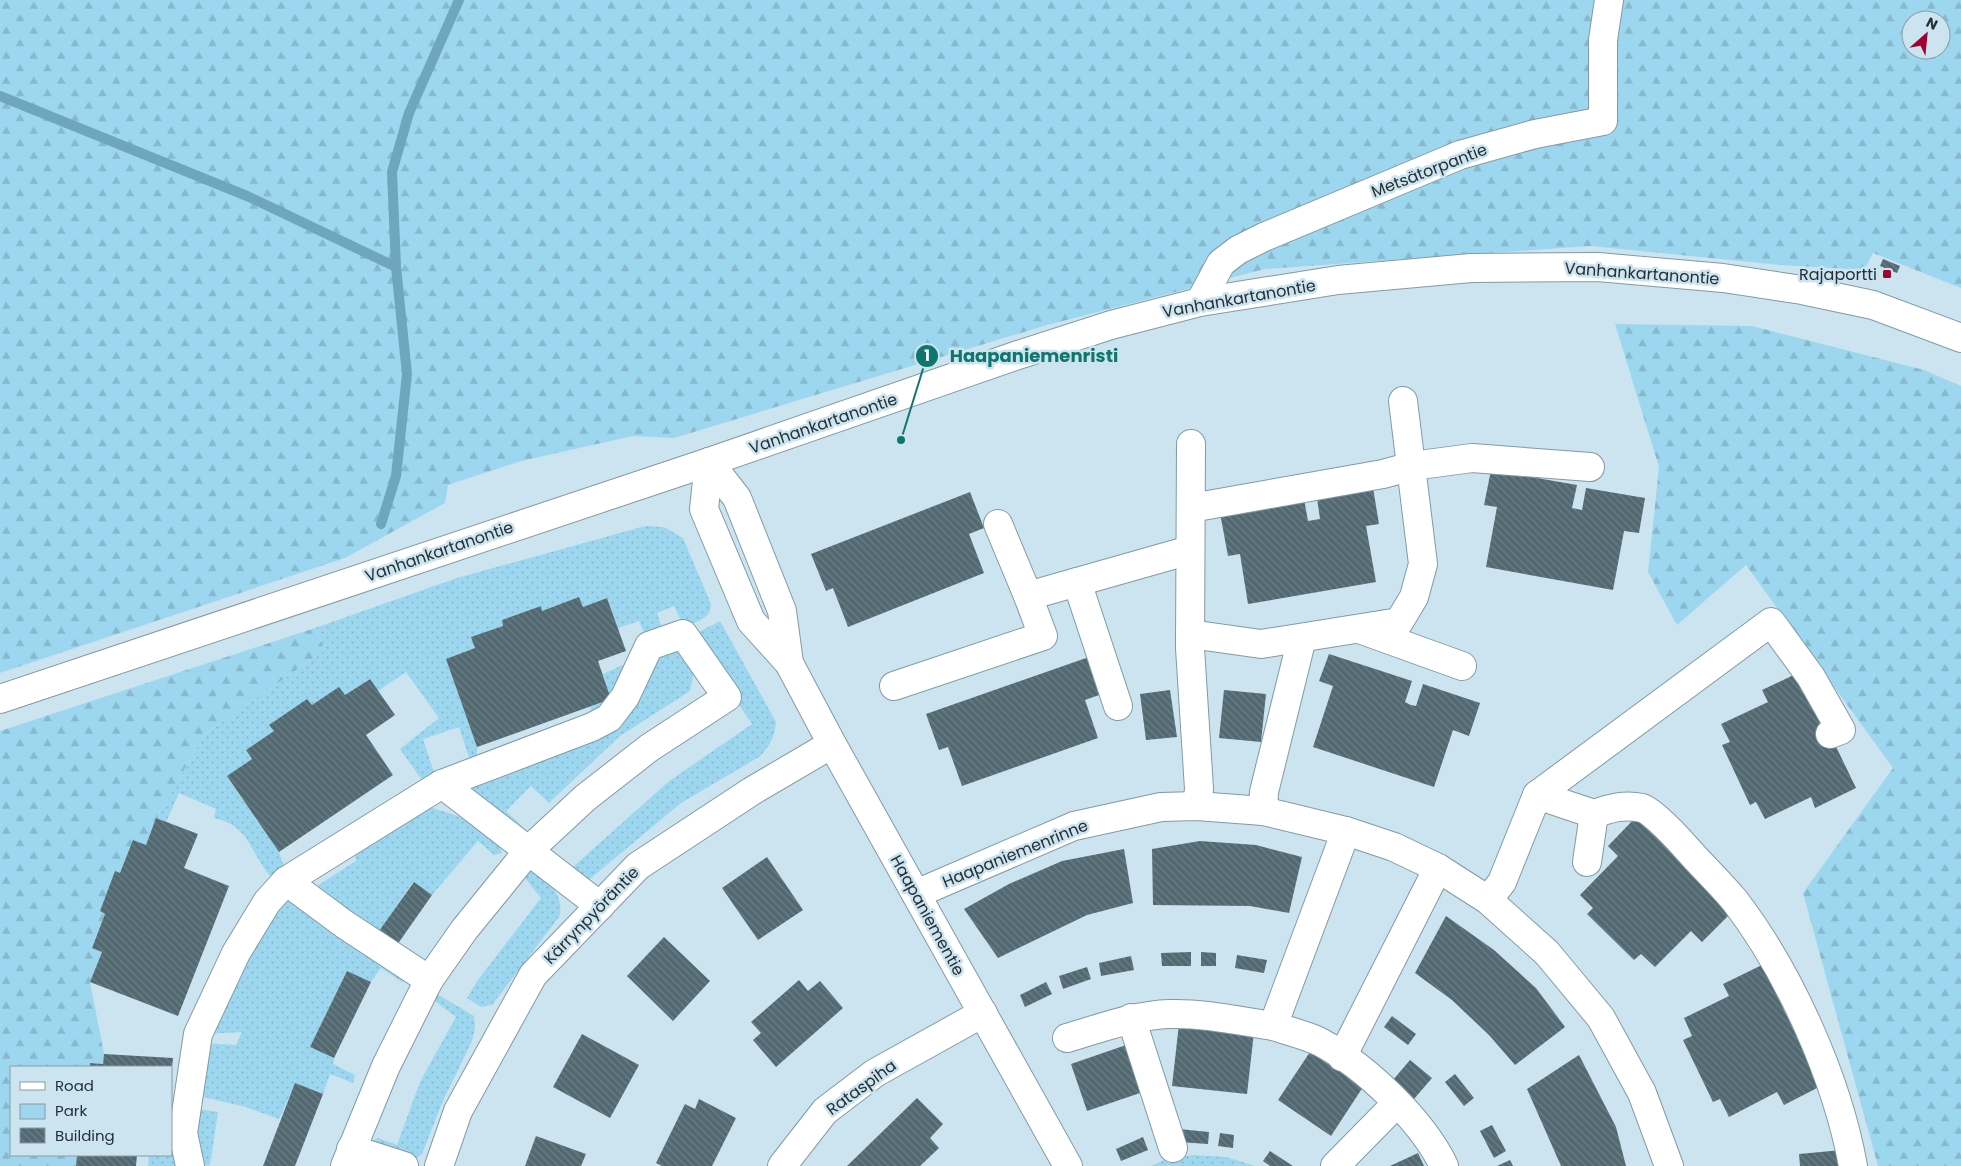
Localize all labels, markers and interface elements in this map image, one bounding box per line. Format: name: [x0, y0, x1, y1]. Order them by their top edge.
north arrow: [1901, 10, 1951, 60]
text: N: [1923, 12, 1941, 35]
street label: Metsätorpantie: [1368, 138, 1490, 203]
street label: Vanhankartanontie: [1564, 257, 1720, 290]
place label: Rajaportti: [1799, 263, 1877, 286]
marker: Rajaportti: [1881, 268, 1893, 280]
street label: Vanhankartanontie: [1161, 274, 1318, 323]
callout: Haapaniemenristi: [914, 339, 1128, 372]
text: Haapaniemenristi: [950, 343, 1118, 368]
text: 1: [924, 345, 930, 366]
street label: Vanhankartanontie: [746, 387, 900, 460]
street label: Vanhankartanontie: [362, 515, 516, 588]
street label: Haapaniemenrinne: [939, 814, 1092, 893]
street label: Haapaniementie: [885, 851, 970, 980]
street label: Kärrynpyöräntie: [539, 861, 644, 970]
street label: Rataspiha: [822, 1054, 901, 1121]
legend: [10, 1066, 172, 1156]
text: Road: [55, 1075, 94, 1096]
text: Park: [55, 1100, 87, 1121]
text: Building: [55, 1125, 115, 1146]

